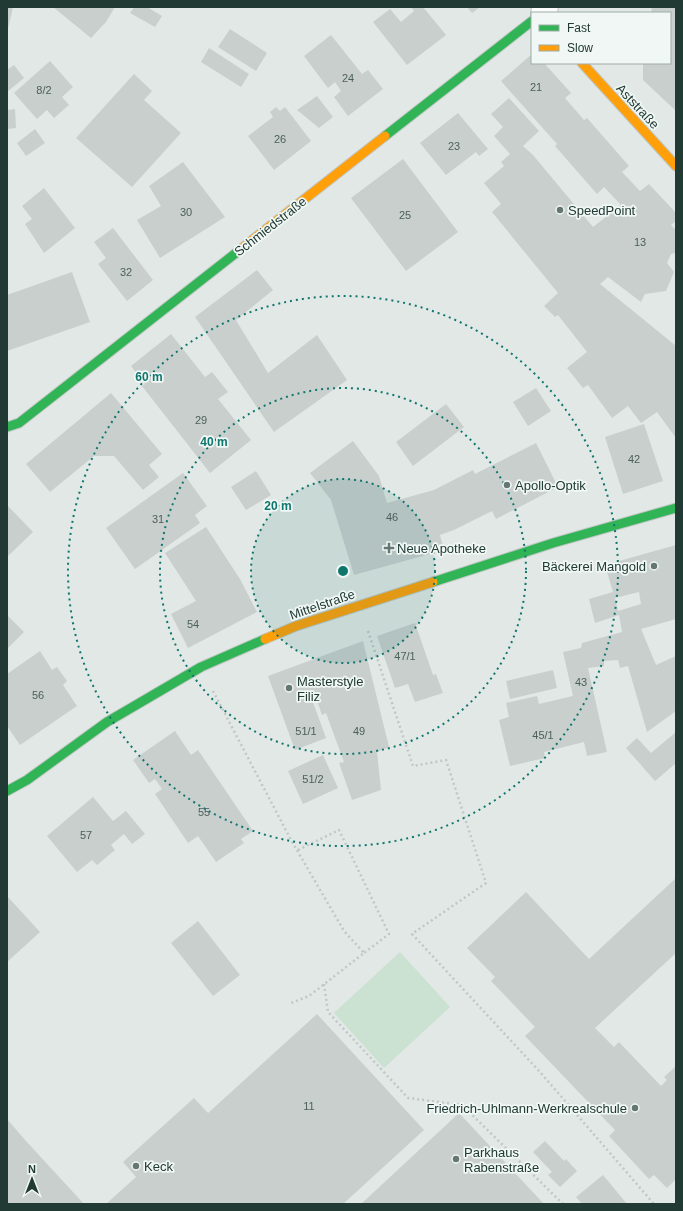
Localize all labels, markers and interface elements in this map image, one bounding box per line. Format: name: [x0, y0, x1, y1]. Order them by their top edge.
legend: [531, 12, 671, 64]
text: Fast: [567, 21, 591, 35]
text: Slow: [567, 41, 593, 55]
house number: 24: [342, 72, 354, 84]
house number: 21: [530, 81, 542, 93]
street label: Aststraße: [613, 81, 662, 132]
house number: 8/2: [36, 84, 52, 96]
house number: 26: [274, 133, 286, 145]
house number: 23: [448, 140, 460, 152]
street label: Schmiedstraße: [231, 194, 309, 259]
place label: SpeedPoint: [568, 203, 636, 218]
marker: SpeedPoint: [555, 205, 565, 215]
house number: 30: [180, 206, 192, 218]
house number: 25: [399, 209, 411, 221]
house number: 13: [634, 236, 646, 248]
house number: 32: [120, 266, 132, 278]
text: 60 m: [135, 370, 163, 384]
house number: 29: [195, 414, 207, 426]
text: 40 m: [200, 435, 228, 449]
house number: 42: [628, 453, 640, 465]
place label: Apollo-Optik: [515, 478, 586, 493]
marker: Apollo-Optik: [502, 480, 512, 490]
text: 20 m: [264, 499, 292, 513]
house number: 46: [386, 511, 398, 523]
house number: 31: [152, 513, 164, 525]
place label: Neue Apotheke: [397, 541, 486, 556]
marker: Neue Apotheke: [384, 543, 394, 553]
place label: Bäckerei Mangold: [542, 559, 646, 574]
marker: Bäckerei Mangold: [649, 561, 659, 571]
centre of rings: [336, 564, 350, 578]
street label: Mittelstraße: [288, 586, 357, 623]
house number: 54: [187, 618, 199, 630]
house number: 47/1: [394, 650, 416, 662]
place label: Masterstyle Filiz: [297, 674, 363, 704]
house number: 43: [575, 676, 587, 688]
marker: Masterstyle Filiz: [284, 683, 294, 693]
house number: 56: [32, 689, 44, 701]
house number: 51/1: [295, 725, 317, 737]
house number: 49: [353, 725, 365, 737]
house number: 45/1: [532, 729, 554, 741]
house number: 51/2: [302, 773, 324, 785]
house number: 55: [198, 806, 210, 818]
house number: 57: [80, 829, 92, 841]
house number: 11: [303, 1100, 315, 1112]
place label: Friedrich-Uhlmann-Werkrealschule: [426, 1101, 627, 1116]
marker: Friedrich-Uhlmann-Werkrealschule: [630, 1103, 640, 1113]
place label: Parkhaus Rabenstraße: [464, 1145, 539, 1175]
marker: Parkhaus Rabenstraße: [451, 1154, 461, 1164]
north arrow: [12, 1159, 52, 1199]
place label: Keck: [144, 1159, 173, 1174]
marker: Keck: [131, 1161, 141, 1171]
text: N: [28, 1163, 36, 1175]

